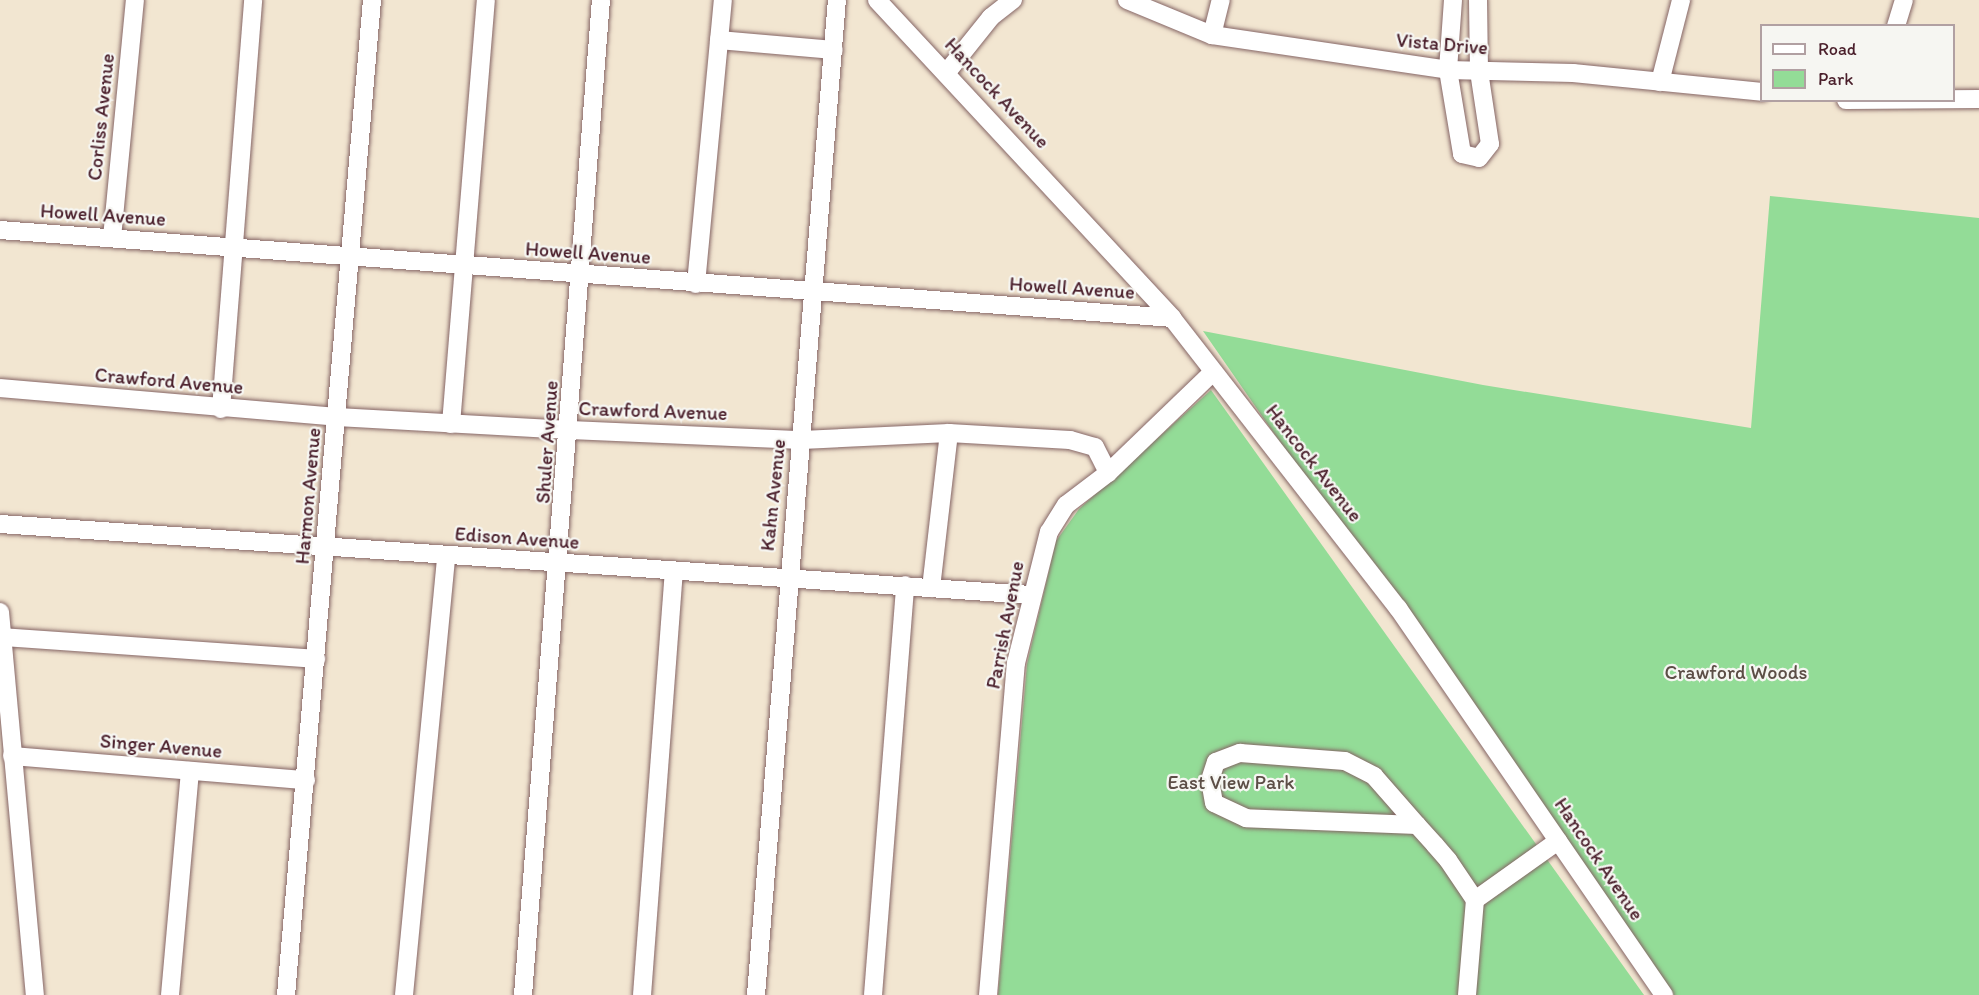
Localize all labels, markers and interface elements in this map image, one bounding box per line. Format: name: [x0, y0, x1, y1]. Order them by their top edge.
legend: [1760, 24, 1955, 102]
street label: Vista Drive: [1395, 28, 1489, 60]
street label: Hancock Avenue: [940, 33, 1054, 153]
text: Road: [1818, 38, 1857, 60]
street label: Corliss Avenue: [82, 53, 120, 181]
text: Park: [1818, 68, 1853, 90]
street label: Howell Avenue: [40, 199, 166, 231]
street label: Howell Avenue: [525, 237, 651, 269]
street label: Howell Avenue: [1009, 272, 1135, 304]
street label: Crawford Avenue: [94, 363, 244, 399]
street label: Shuler Avenue: [531, 380, 563, 504]
street label: Crawford Avenue: [579, 396, 727, 426]
street label: Hancock Avenue: [1261, 400, 1367, 526]
street label: Harmon Avenue: [290, 427, 326, 565]
street label: Kahn Avenue: [755, 438, 791, 552]
street label: Edison Avenue: [454, 522, 580, 554]
street label: Parrish Avenue: [981, 560, 1029, 690]
park label: Crawford Woods: [1665, 660, 1807, 684]
street label: Singer Avenue: [99, 729, 223, 763]
park label: East View Park: [1168, 770, 1294, 794]
street label: Hancock Avenue: [1549, 794, 1649, 924]

